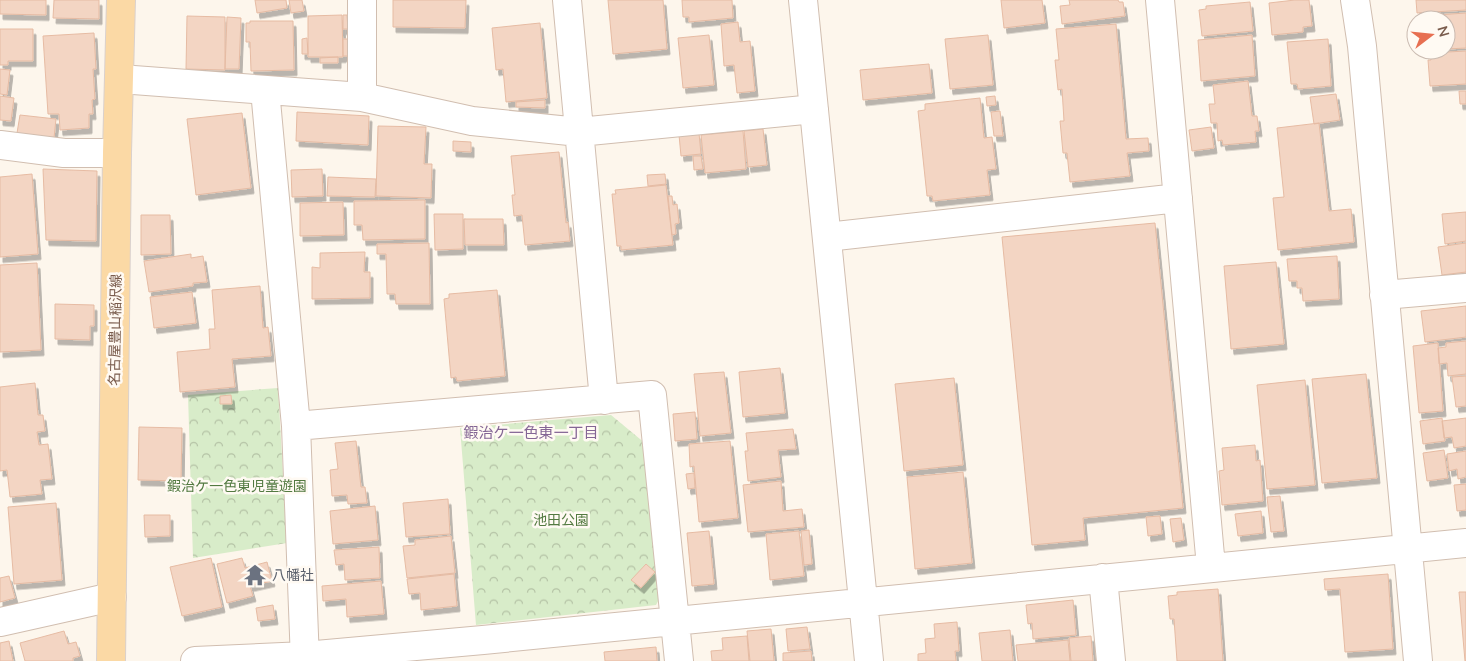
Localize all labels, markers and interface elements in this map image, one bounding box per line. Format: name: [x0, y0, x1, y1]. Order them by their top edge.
north arrow: [1406, 10, 1456, 60]
text: N: [1432, 24, 1454, 39]
street label: 名古屋豊山稲沢線: [105, 274, 126, 386]
district label: 鍜治ケ一色東一丁目: [463, 423, 599, 443]
park label: 鍜治ケ一色東児童遊園: [167, 477, 307, 496]
park label: 池田公園: [533, 511, 589, 530]
temple icon: 八幡社: [242, 562, 268, 588]
place label: 八幡社: [272, 566, 314, 585]

